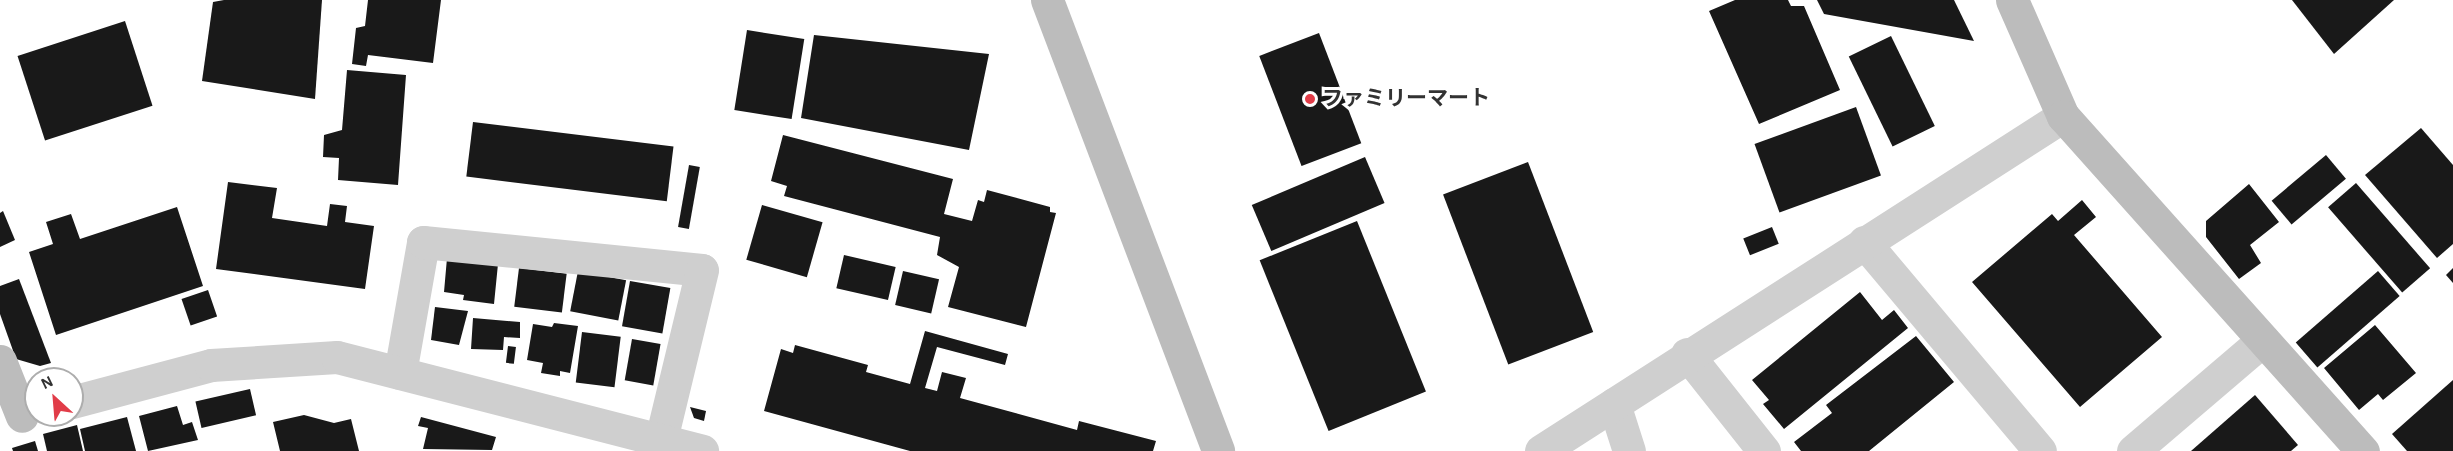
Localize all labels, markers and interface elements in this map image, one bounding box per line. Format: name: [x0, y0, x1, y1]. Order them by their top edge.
place label: ファミリーマート: [1322, 86, 1490, 112]
marker: ファミリーマート: [1303, 92, 1317, 106]
north arrow: [24, 367, 84, 427]
text: N: [38, 373, 55, 392]

